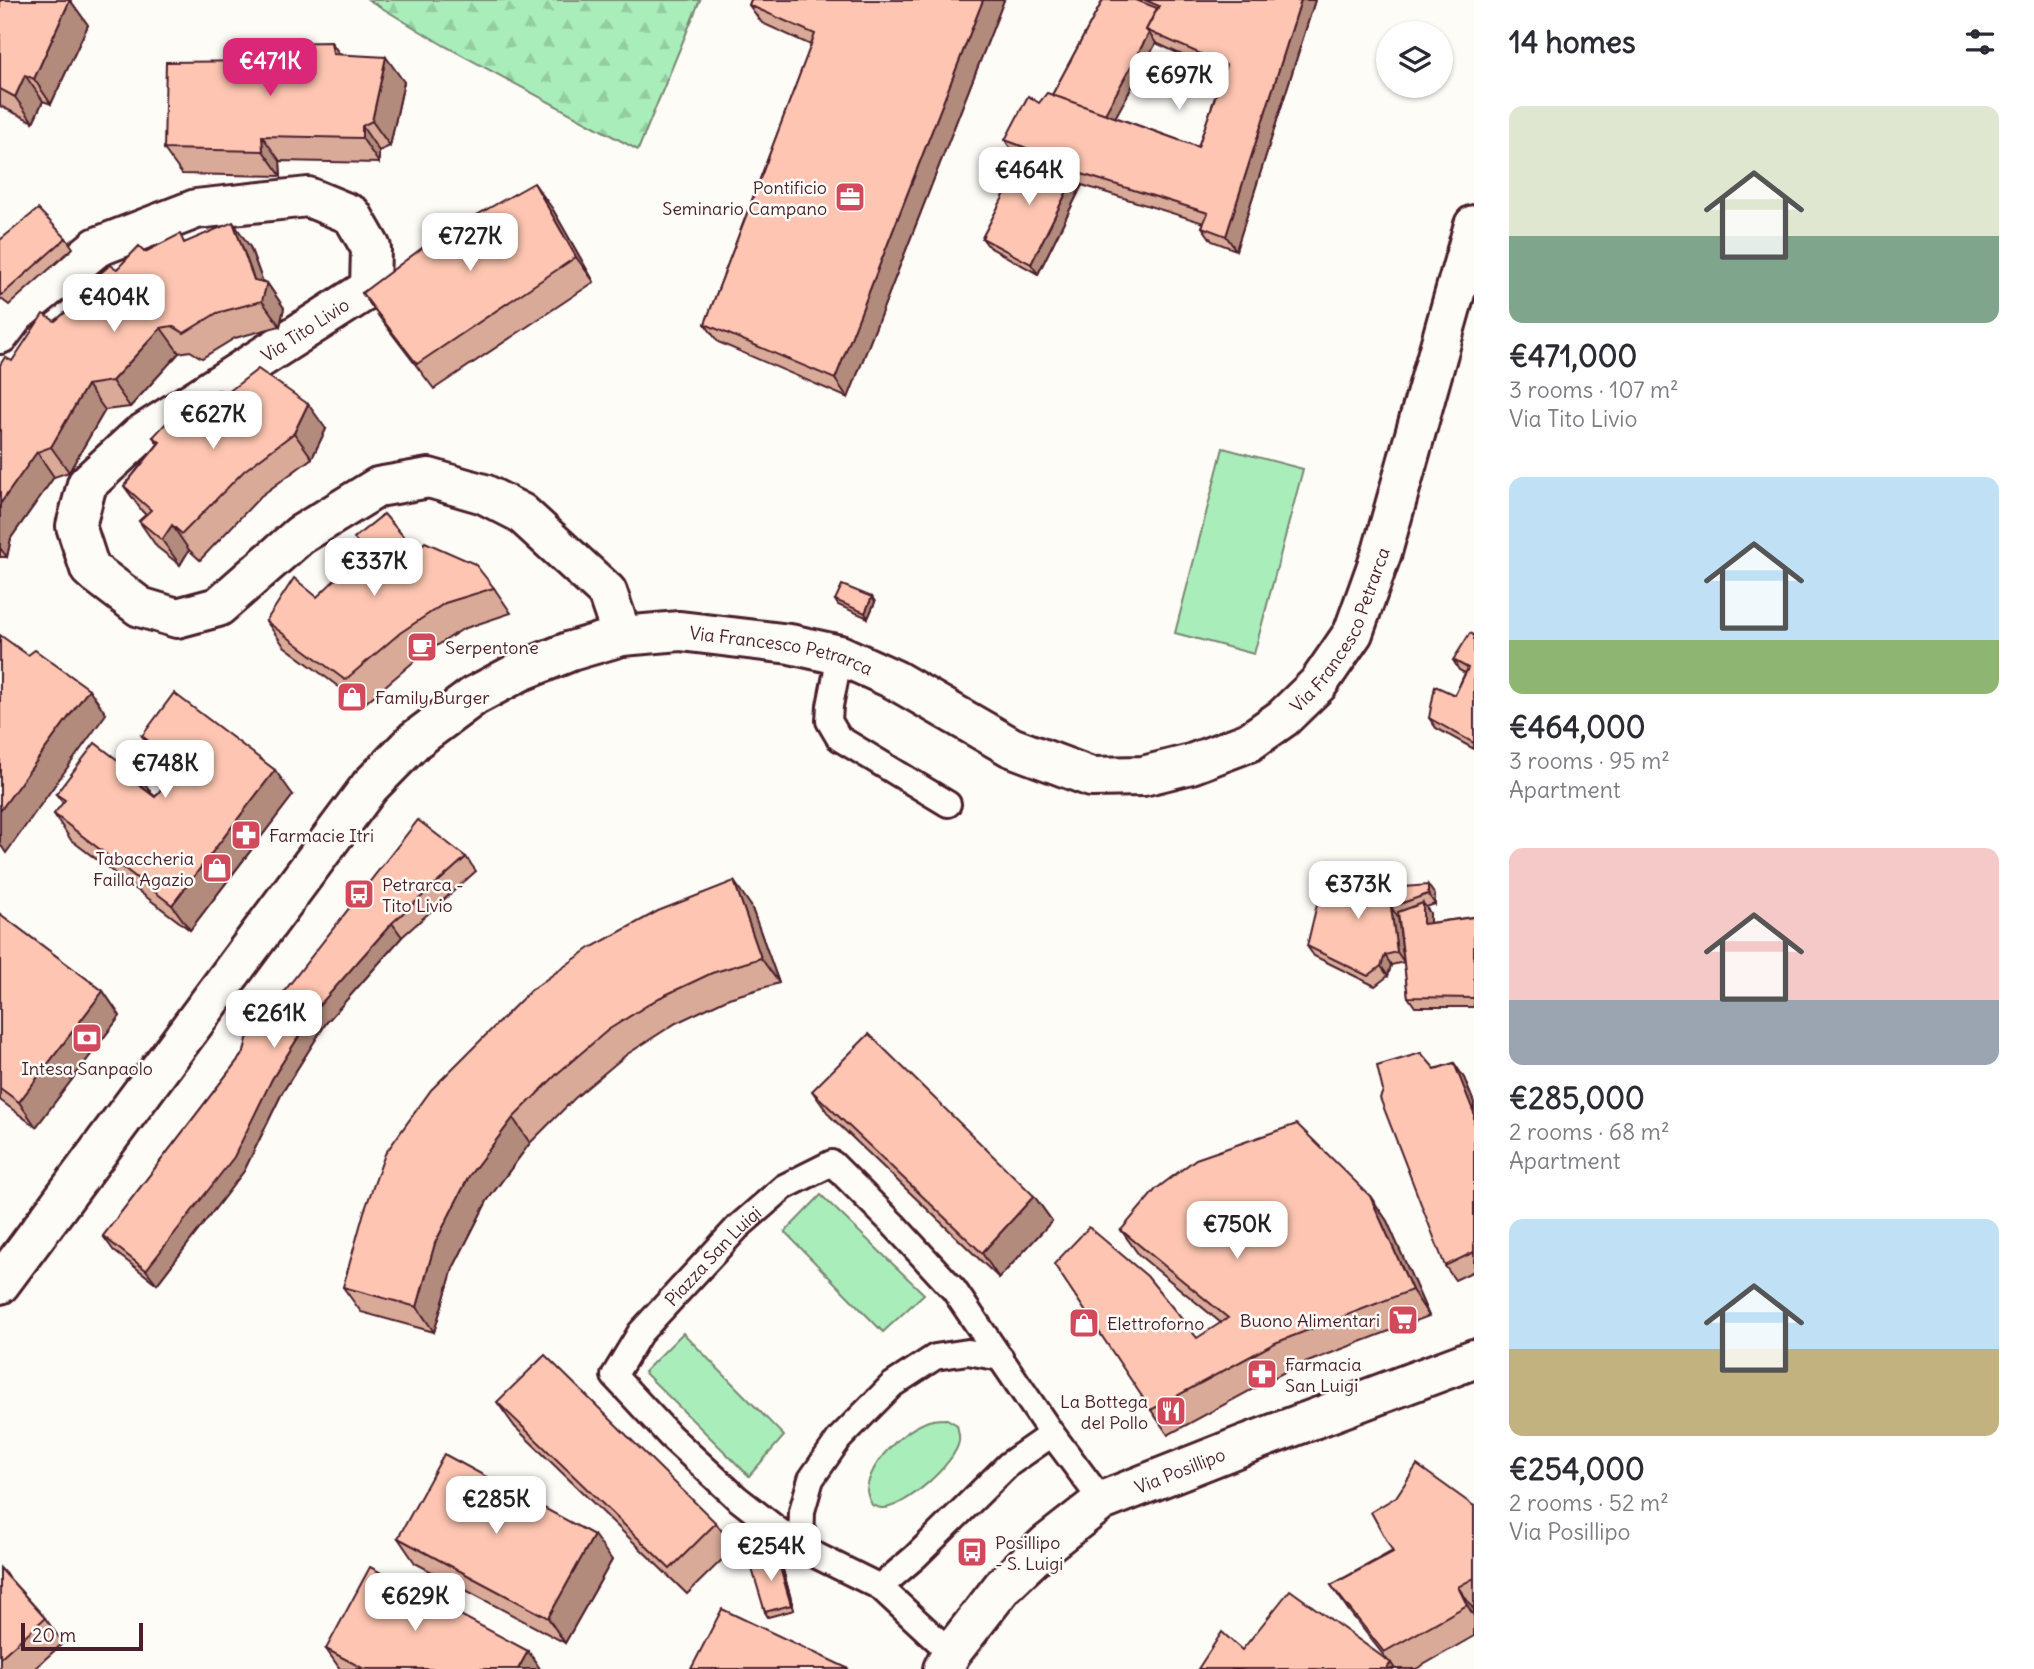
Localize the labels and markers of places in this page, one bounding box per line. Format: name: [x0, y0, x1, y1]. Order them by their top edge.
pin: €471K: [221, 38, 319, 98]
pin: €697K: [1130, 52, 1228, 112]
pin: €464K: [980, 148, 1078, 207]
place label: Pontificio Seminario Campano: [662, 176, 827, 220]
office icon: Pontificio Seminario Campano: [833, 180, 867, 214]
pin: €727K: [421, 214, 519, 273]
pin: €404K: [65, 274, 163, 334]
pin: €627K: [164, 392, 262, 451]
pin: €337K: [325, 538, 423, 598]
cafe icon: Serpentone: [405, 630, 439, 664]
place label: Serpentone: [445, 636, 539, 659]
shop icon: Family Burger: [335, 680, 369, 714]
place label: Family Burger: [375, 686, 490, 709]
pin: €748K: [116, 740, 214, 800]
pharmacy icon: Farmacie Itri: [229, 818, 263, 852]
place label: Farmacie Itri: [269, 824, 374, 847]
place label: Tabaccheria Failla Agazio: [93, 847, 194, 891]
shop icon: Tabaccheria Failla Agazio: [200, 851, 234, 885]
pin: €373K: [1309, 862, 1407, 921]
place label: Petrarca - Tito Livio: [382, 873, 464, 917]
bus stop icon: Petrarca - Tito Livio: [342, 877, 376, 911]
pin: €261K: [225, 990, 323, 1050]
bank icon: Intesa Sanpaolo: [70, 1021, 104, 1055]
place label: Intesa Sanpaolo: [21, 1057, 153, 1080]
pin: €750K: [1188, 1202, 1286, 1261]
supermarket icon: Buono Alimentari: [1386, 1303, 1420, 1337]
shop icon: Elettroforno: [1067, 1306, 1101, 1340]
place label: Buono Alimentari: [1240, 1309, 1380, 1332]
place label: Elettroforno: [1107, 1312, 1204, 1335]
place label: Farmacia San Luigi: [1285, 1353, 1361, 1397]
pharmacy icon: Farmacia San Luigi: [1245, 1357, 1279, 1391]
place label: La Bottega del Pollo: [1060, 1390, 1148, 1434]
restaurant icon: La Bottega del Pollo: [1154, 1394, 1188, 1428]
pin: €285K: [447, 1476, 545, 1536]
pin: €254K: [722, 1524, 820, 1583]
place label: Posillipo - S. Luigi: [995, 1531, 1063, 1575]
bus stop icon: Posillipo - S. Luigi: [955, 1535, 989, 1569]
pin: €629K: [366, 1574, 464, 1633]

